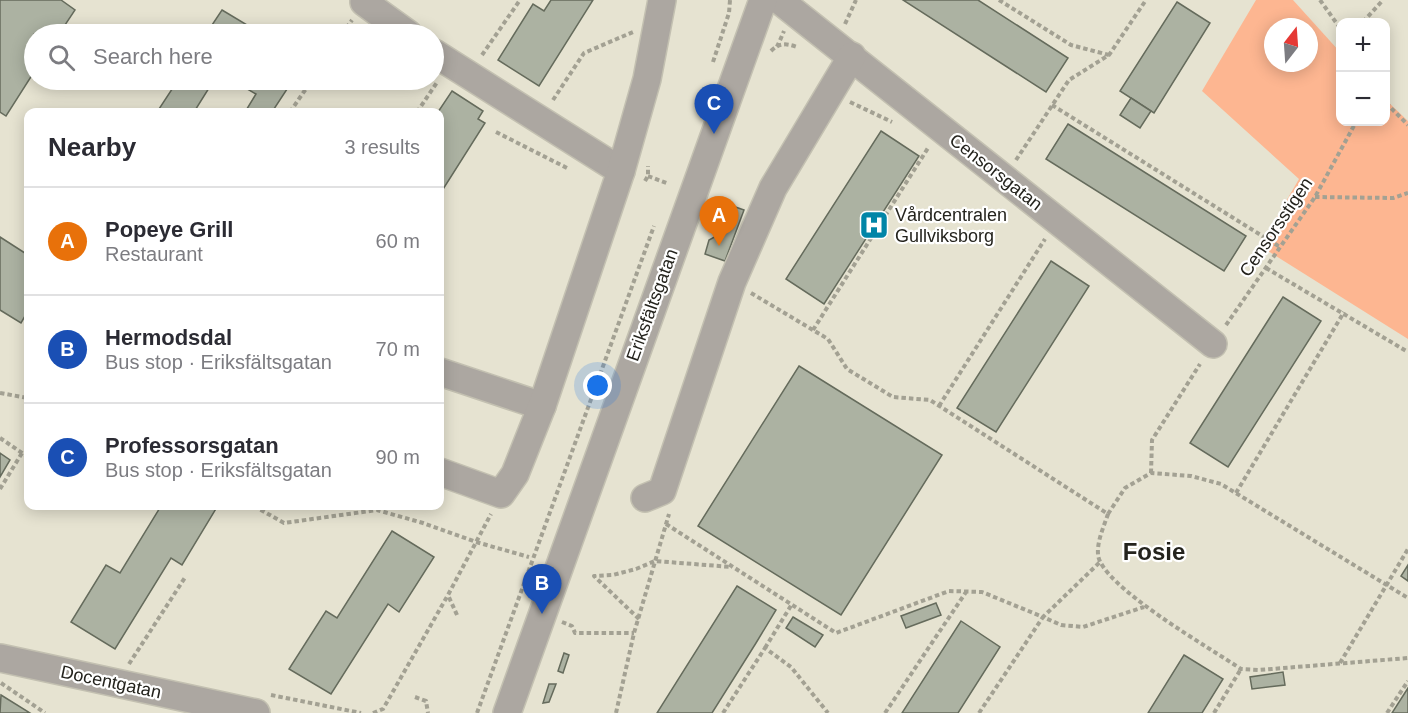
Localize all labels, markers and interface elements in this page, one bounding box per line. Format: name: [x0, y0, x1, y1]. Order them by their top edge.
north arrow: [1264, 18, 1318, 72]
map controls: [1336, 18, 1390, 126]
button: +: [1336, 18, 1390, 72]
search box: [24, 24, 444, 90]
icon: search: [45, 41, 78, 74]
text: Search here: [93, 44, 213, 69]
button: −: [1336, 72, 1390, 126]
pin: C: [694, 84, 734, 134]
street label: Censorsgatan: [946, 130, 1046, 214]
text: Nearby: [48, 132, 136, 162]
text: 3 results: [344, 136, 420, 158]
street label: Censorsstigen: [1236, 174, 1316, 280]
pin: A: [700, 196, 738, 246]
place label: Vårdcentralen Gullviksborg: [895, 205, 1007, 246]
hospital icon: Vårdcentralen Gullviksborg: [858, 209, 890, 241]
text: Popeye Grill: [105, 217, 233, 242]
text: A: [60, 230, 75, 252]
text: 60 m: [376, 230, 420, 252]
text: Restaurant: [105, 243, 203, 265]
street label: Eriksfältsgatan: [622, 246, 682, 364]
text: Hermodsdal: [105, 325, 232, 350]
text: B: [60, 338, 75, 360]
text: 70 m: [376, 338, 420, 360]
text: Bus stop · Eriksfältsgatan: [105, 351, 332, 373]
your location: [583, 371, 612, 400]
text: Professorsgatan: [105, 433, 279, 458]
text: C: [60, 446, 75, 468]
text: 90 m: [376, 446, 420, 468]
text: Bus stop · Eriksfältsgatan: [105, 459, 332, 481]
district label: Fosie: [1123, 538, 1185, 565]
pin: B: [522, 564, 562, 614]
street label: Docentgatan: [59, 662, 163, 702]

